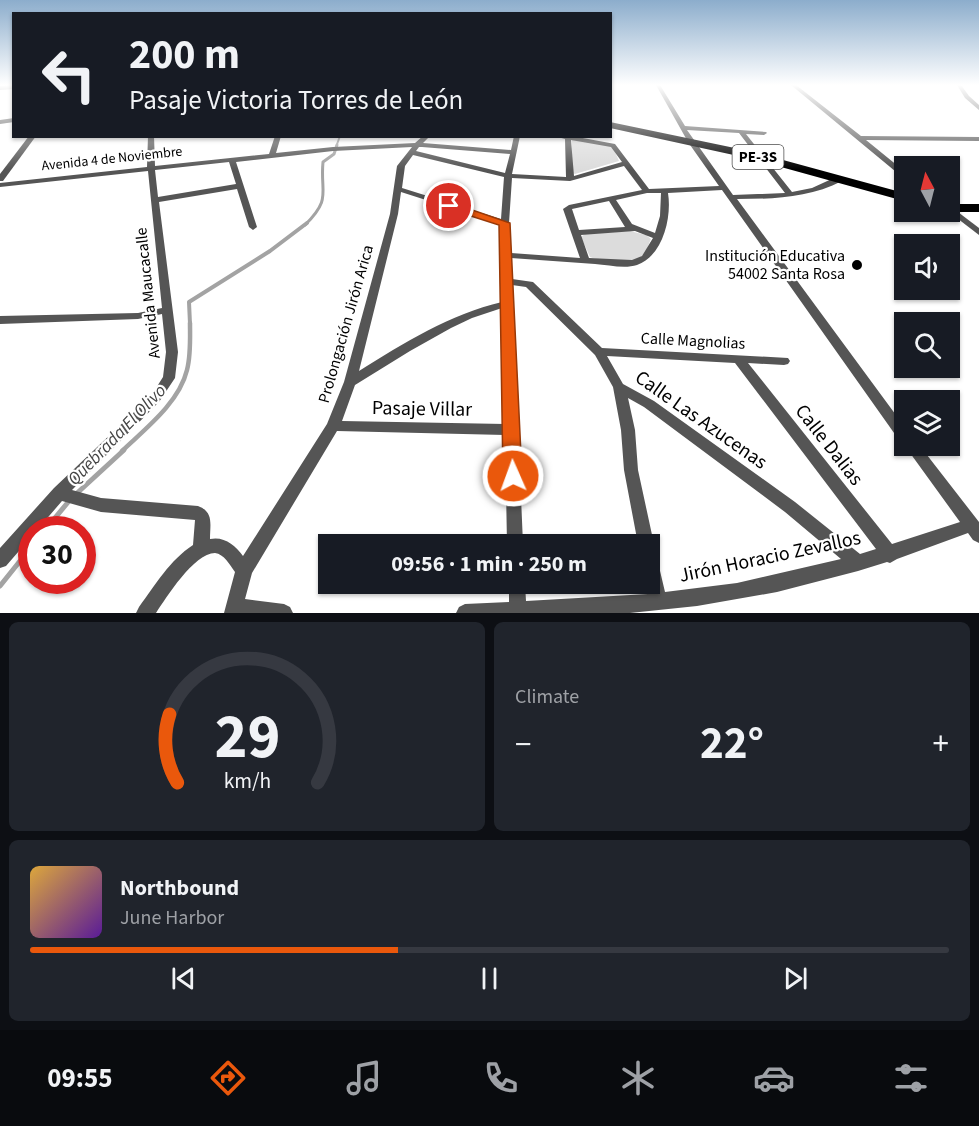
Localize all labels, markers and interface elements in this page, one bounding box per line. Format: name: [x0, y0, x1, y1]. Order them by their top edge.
text: 200 m: [129, 25, 240, 85]
icon: left: [30, 36, 108, 114]
text: Pasaje Victoria Torres de León: [129, 81, 463, 120]
street label: Avenida 4 de Noviembre: [41, 142, 183, 176]
road number: PE-3S: [732, 145, 783, 169]
north arrow: [894, 156, 960, 222]
map controls: [894, 156, 960, 456]
pin: [423, 180, 474, 231]
icon: arrive: [432, 189, 465, 222]
street label: Avenida Maucacalle: [130, 226, 166, 360]
button: sound: [894, 234, 960, 300]
street label: Prolongación Jirón Arica: [313, 242, 379, 406]
place label: Institución Educativa 54002 Santa Rosa: [705, 245, 845, 285]
marker: Institución Educativa 54002 Santa Rosa: [850, 258, 864, 272]
button: search: [894, 312, 960, 378]
street label: Calle Magnolias: [640, 327, 746, 355]
street label: Calle Las Azucenas: [629, 364, 773, 476]
water label: Quebrada El Olivo: [62, 379, 172, 491]
button: layers: [894, 390, 960, 456]
street label: Pasaje Villar: [372, 394, 472, 424]
street label: Calle Dalias: [788, 398, 870, 492]
position arrow: [481, 444, 545, 508]
speed limit sign: 30: [18, 516, 96, 594]
street label: Jirón Horacio Zevallos: [677, 524, 863, 590]
text: 09:56 · 1 min · 250 m: [391, 548, 587, 580]
text: Climate: [515, 683, 579, 711]
text: 29: [214, 693, 280, 782]
text: 22°: [700, 712, 764, 776]
text: −: [515, 721, 531, 768]
text: +: [933, 721, 949, 768]
text: km/h: [223, 767, 271, 798]
text: Northbound: [120, 872, 239, 904]
text: June Harbor: [120, 904, 224, 932]
icon: previous: [167, 962, 200, 995]
icon: pause: [473, 962, 506, 995]
icon: next: [779, 962, 812, 995]
icon: directions: [207, 1057, 249, 1099]
icon: music: [343, 1057, 385, 1099]
icon: phone: [480, 1057, 522, 1099]
icon: climate: [617, 1057, 659, 1099]
icon: car: [753, 1057, 795, 1099]
icon: filters: [890, 1057, 932, 1099]
text: 09:55: [47, 1059, 112, 1098]

